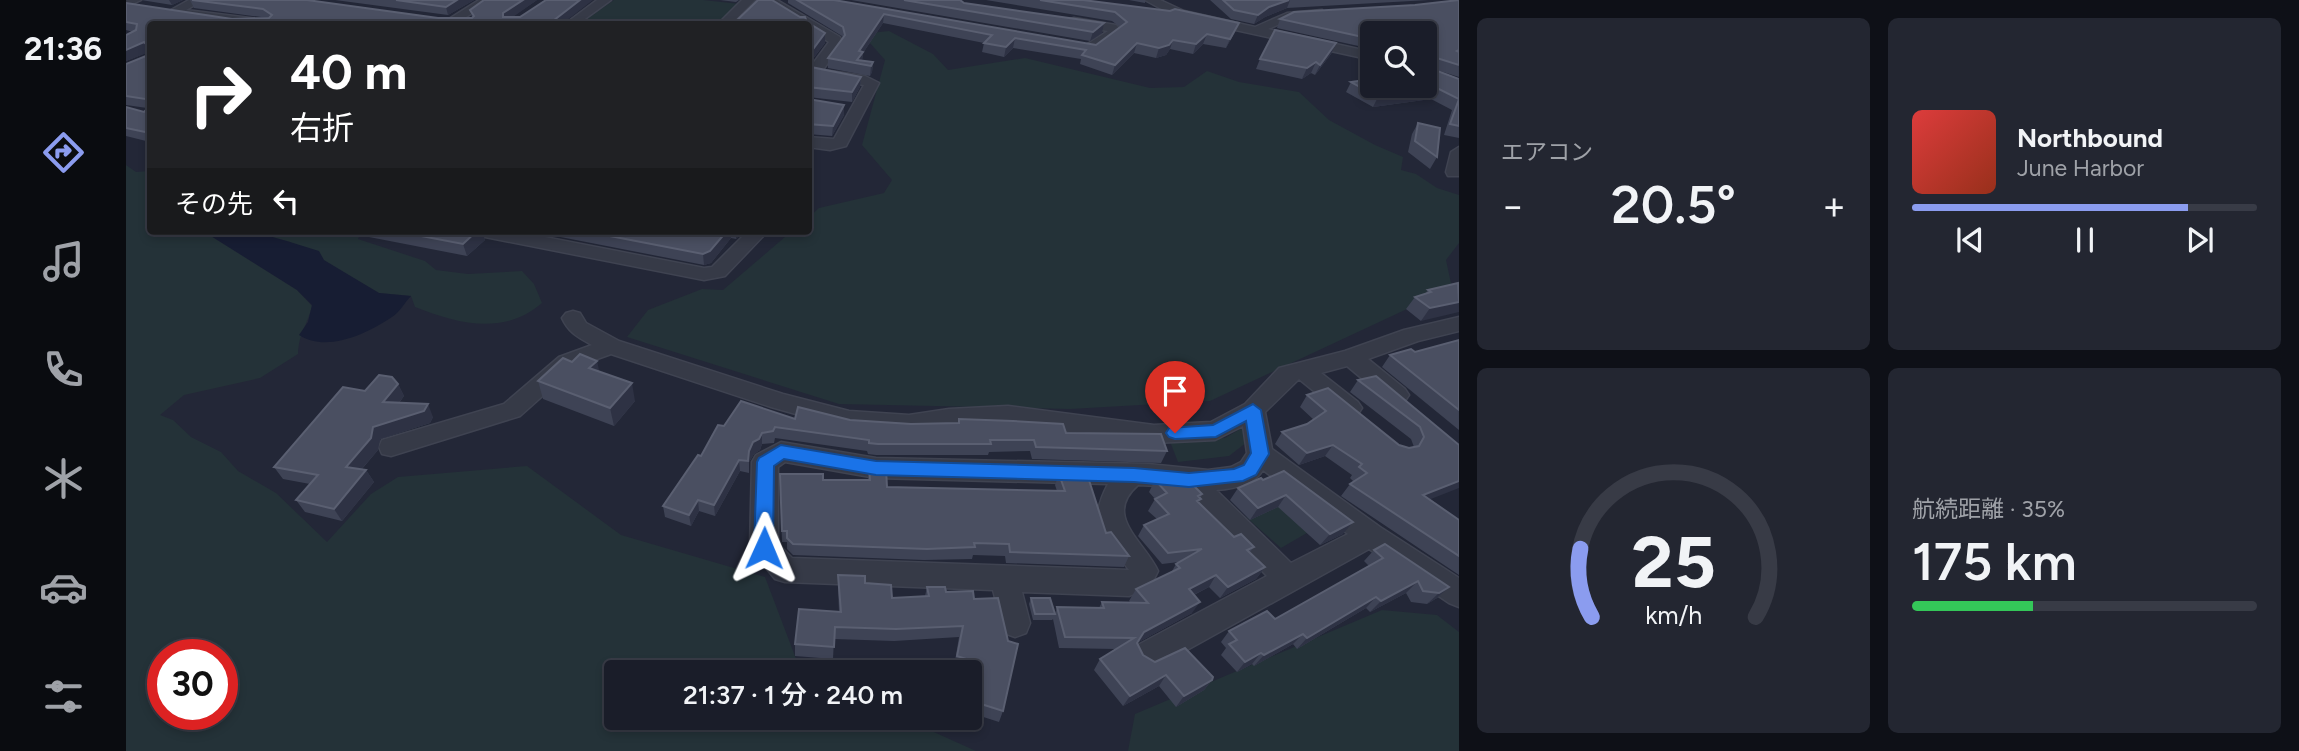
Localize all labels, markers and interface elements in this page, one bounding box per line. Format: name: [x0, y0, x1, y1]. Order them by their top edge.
map controls: [1360, 21, 1437, 98]
button: search: [1360, 21, 1437, 98]
text: 21:36: [24, 30, 102, 68]
text: 40 m: [290, 42, 407, 101]
icon: right: [175, 49, 266, 140]
text: 右折: [290, 109, 354, 147]
text: Northbound: [2017, 122, 2163, 154]
icon: directions: [39, 128, 88, 177]
text: エアコン: [1501, 138, 1593, 166]
text: June Harbor: [2017, 154, 2144, 182]
text: 20.5°: [1611, 174, 1736, 236]
icon: left: [267, 182, 305, 220]
text: −: [1501, 183, 1525, 229]
text: +: [1822, 183, 1846, 229]
text: その先: [175, 188, 253, 220]
icon: previous: [1951, 221, 1989, 259]
icon: pause: [2066, 221, 2104, 259]
icon: next: [2181, 221, 2219, 259]
icon: music: [39, 237, 88, 286]
icon: phone: [39, 345, 88, 394]
pin: [1145, 361, 1205, 433]
icon: arrive: [1156, 372, 1194, 410]
icon: climate: [39, 454, 88, 503]
text: 航続距離 · 35%: [1912, 495, 2065, 523]
position arrow: [727, 511, 801, 585]
text: 25: [1631, 518, 1716, 605]
text: 175 km: [1912, 531, 2077, 593]
icon: car: [39, 563, 88, 612]
text: km/h: [1645, 599, 1702, 629]
speed limit sign: 30: [147, 639, 238, 730]
icon: filters: [39, 672, 88, 721]
text: 21:37 · 1 分 · 240 m: [683, 679, 903, 711]

